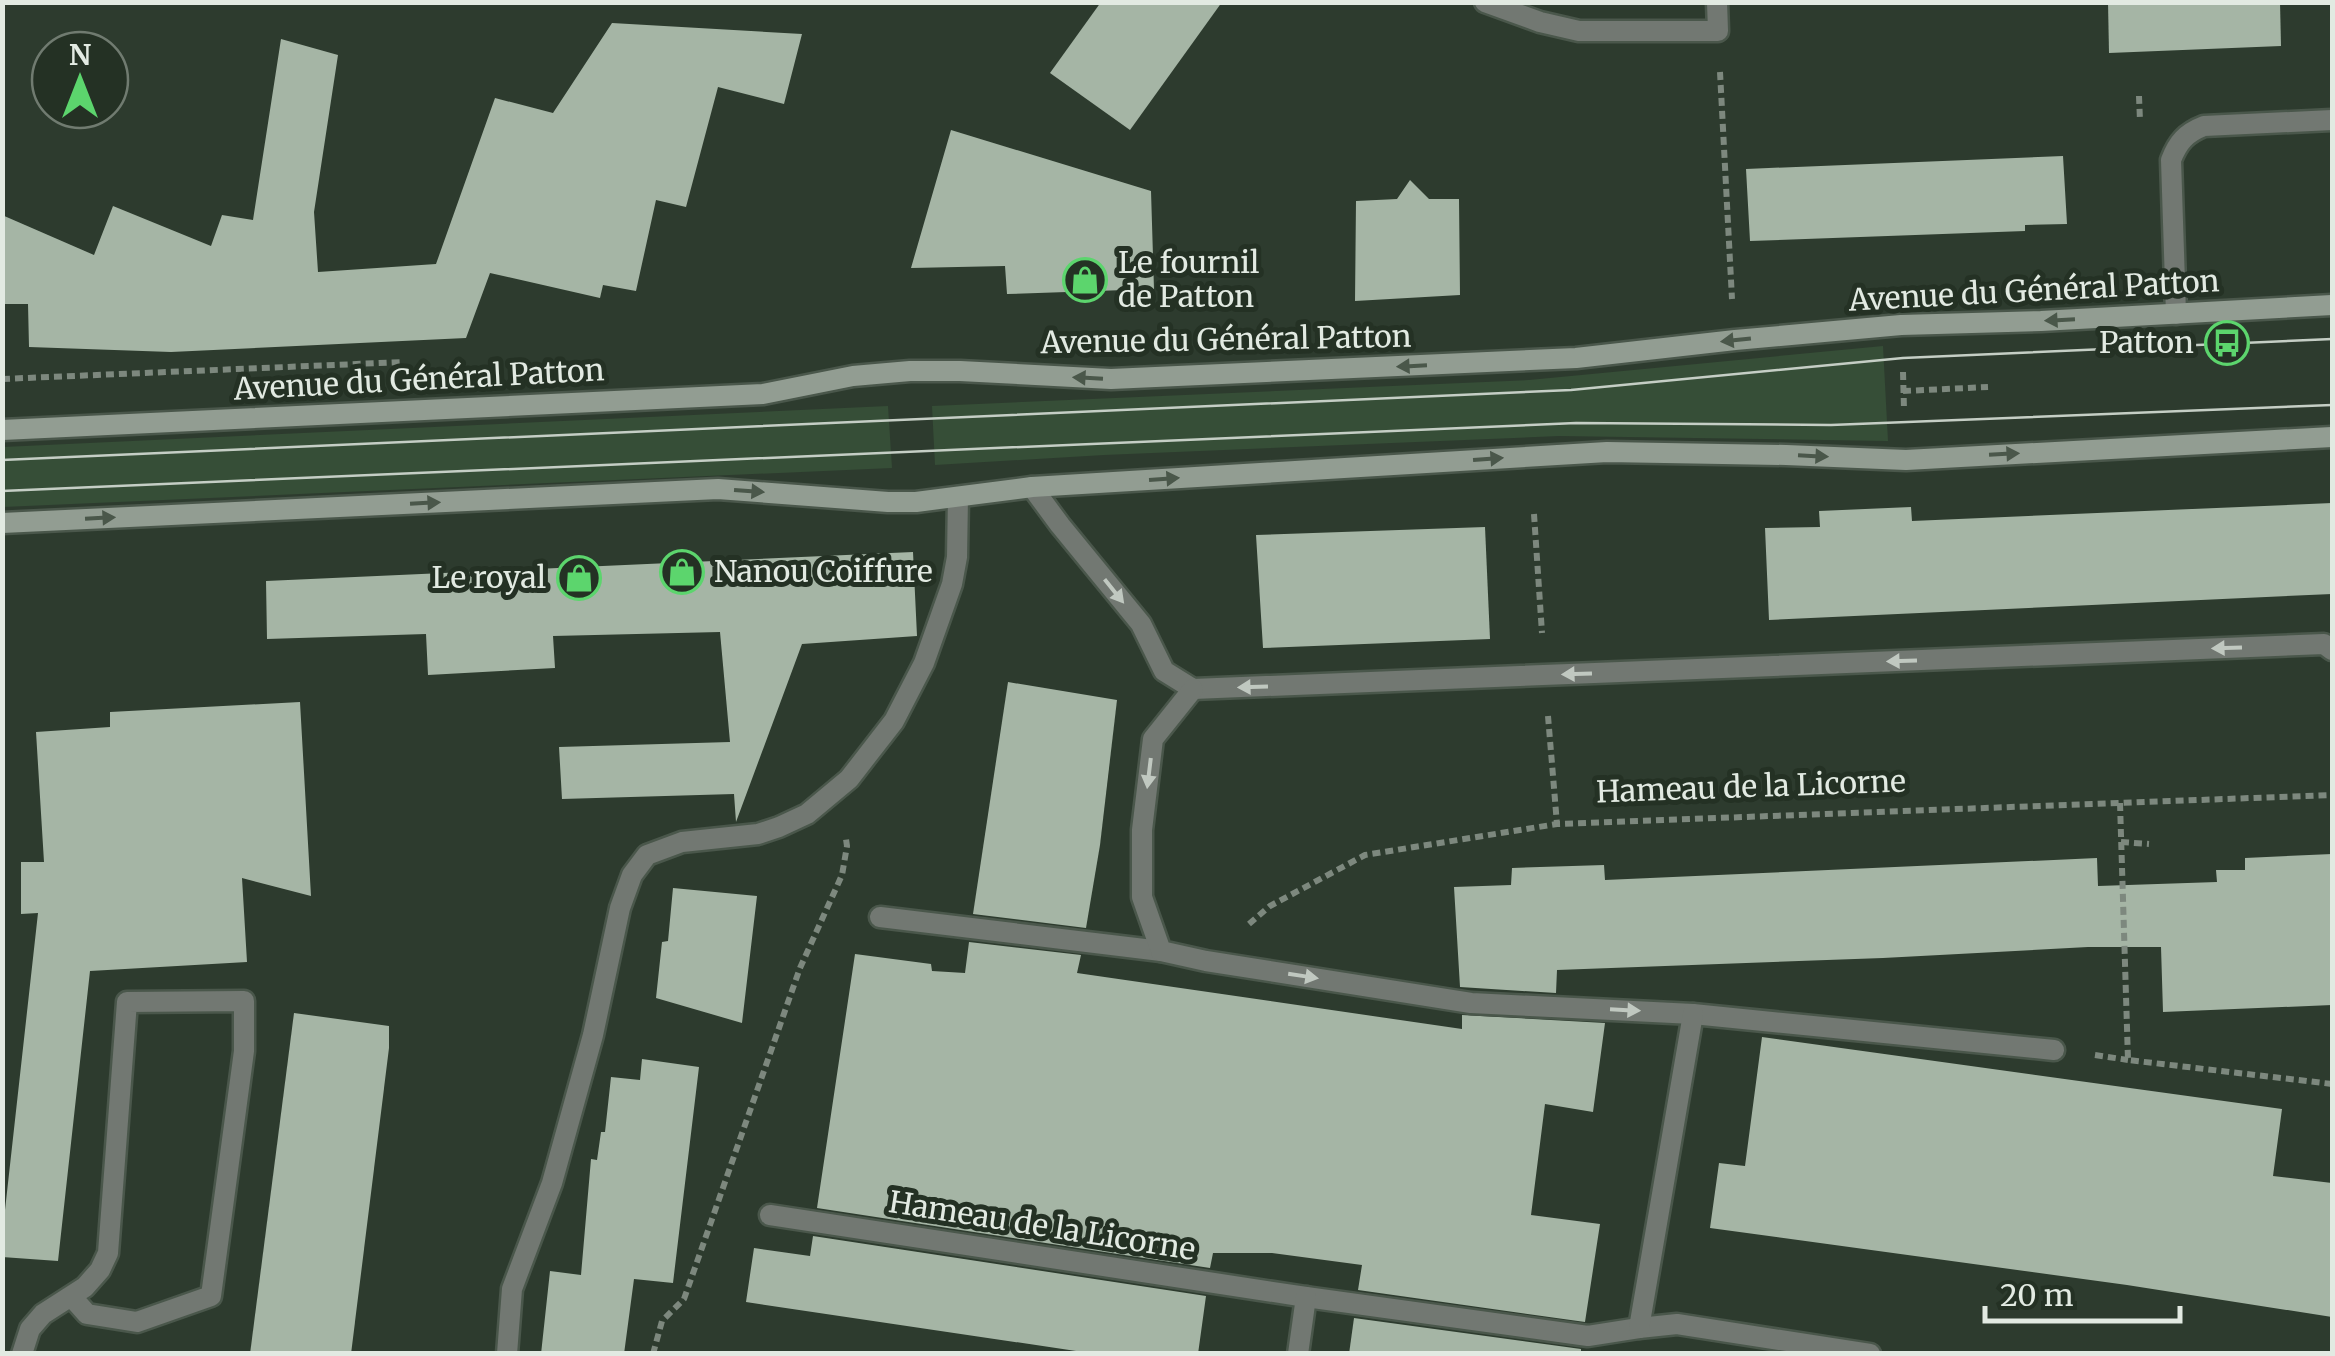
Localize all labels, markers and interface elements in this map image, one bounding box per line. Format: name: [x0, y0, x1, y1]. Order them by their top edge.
north arrow: [30, 30, 130, 130]
text: N: [69, 37, 91, 73]
place label: Le fournil de Patton: [1118, 243, 1259, 315]
shop icon: Le fournil de Patton: [1062, 257, 1108, 303]
street label: Avenue du Général Patton: [1847, 261, 2220, 319]
one-way arrow: [2044, 312, 2076, 328]
street label: Avenue du Général Patton: [1039, 317, 1412, 361]
bus stop icon: Patton: [2204, 320, 2250, 366]
place label: Patton: [2099, 323, 2194, 361]
one-way arrow: [1720, 332, 1752, 348]
street label: Avenue du Général Patton: [232, 350, 605, 408]
one-way arrow: [1396, 358, 1428, 374]
one-way arrow: [1071, 370, 1103, 386]
one-way arrow: [1988, 446, 2020, 462]
one-way arrow: [1798, 448, 1830, 464]
one-way arrow: [1473, 451, 1505, 467]
one-way arrow: [1149, 471, 1181, 487]
one-way arrow: [734, 483, 766, 499]
one-way arrow: [409, 494, 441, 510]
one-way arrow: [84, 510, 116, 526]
shop icon: Nanou Coiffure: [659, 549, 705, 595]
place label: Nanou Coiffure: [714, 552, 933, 590]
shop icon: Le royal: [556, 555, 602, 601]
place label: Le royal: [432, 558, 546, 596]
one-way arrow: [1103, 579, 1124, 604]
one-way arrow: [2210, 640, 2242, 656]
one-way arrow: [1886, 653, 1918, 669]
one-way arrow: [1561, 666, 1593, 682]
one-way arrow: [1236, 679, 1268, 695]
one-way arrow: [1141, 757, 1157, 789]
street label: Hameau de la Licorne: [1595, 762, 1906, 810]
one-way arrow: [1287, 969, 1319, 984]
one-way arrow: [1610, 1002, 1642, 1018]
street label: Hameau de la Licorne: [886, 1182, 1198, 1268]
scale bar: [1985, 1261, 2180, 1323]
text: 20 m: [2000, 1276, 2074, 1314]

